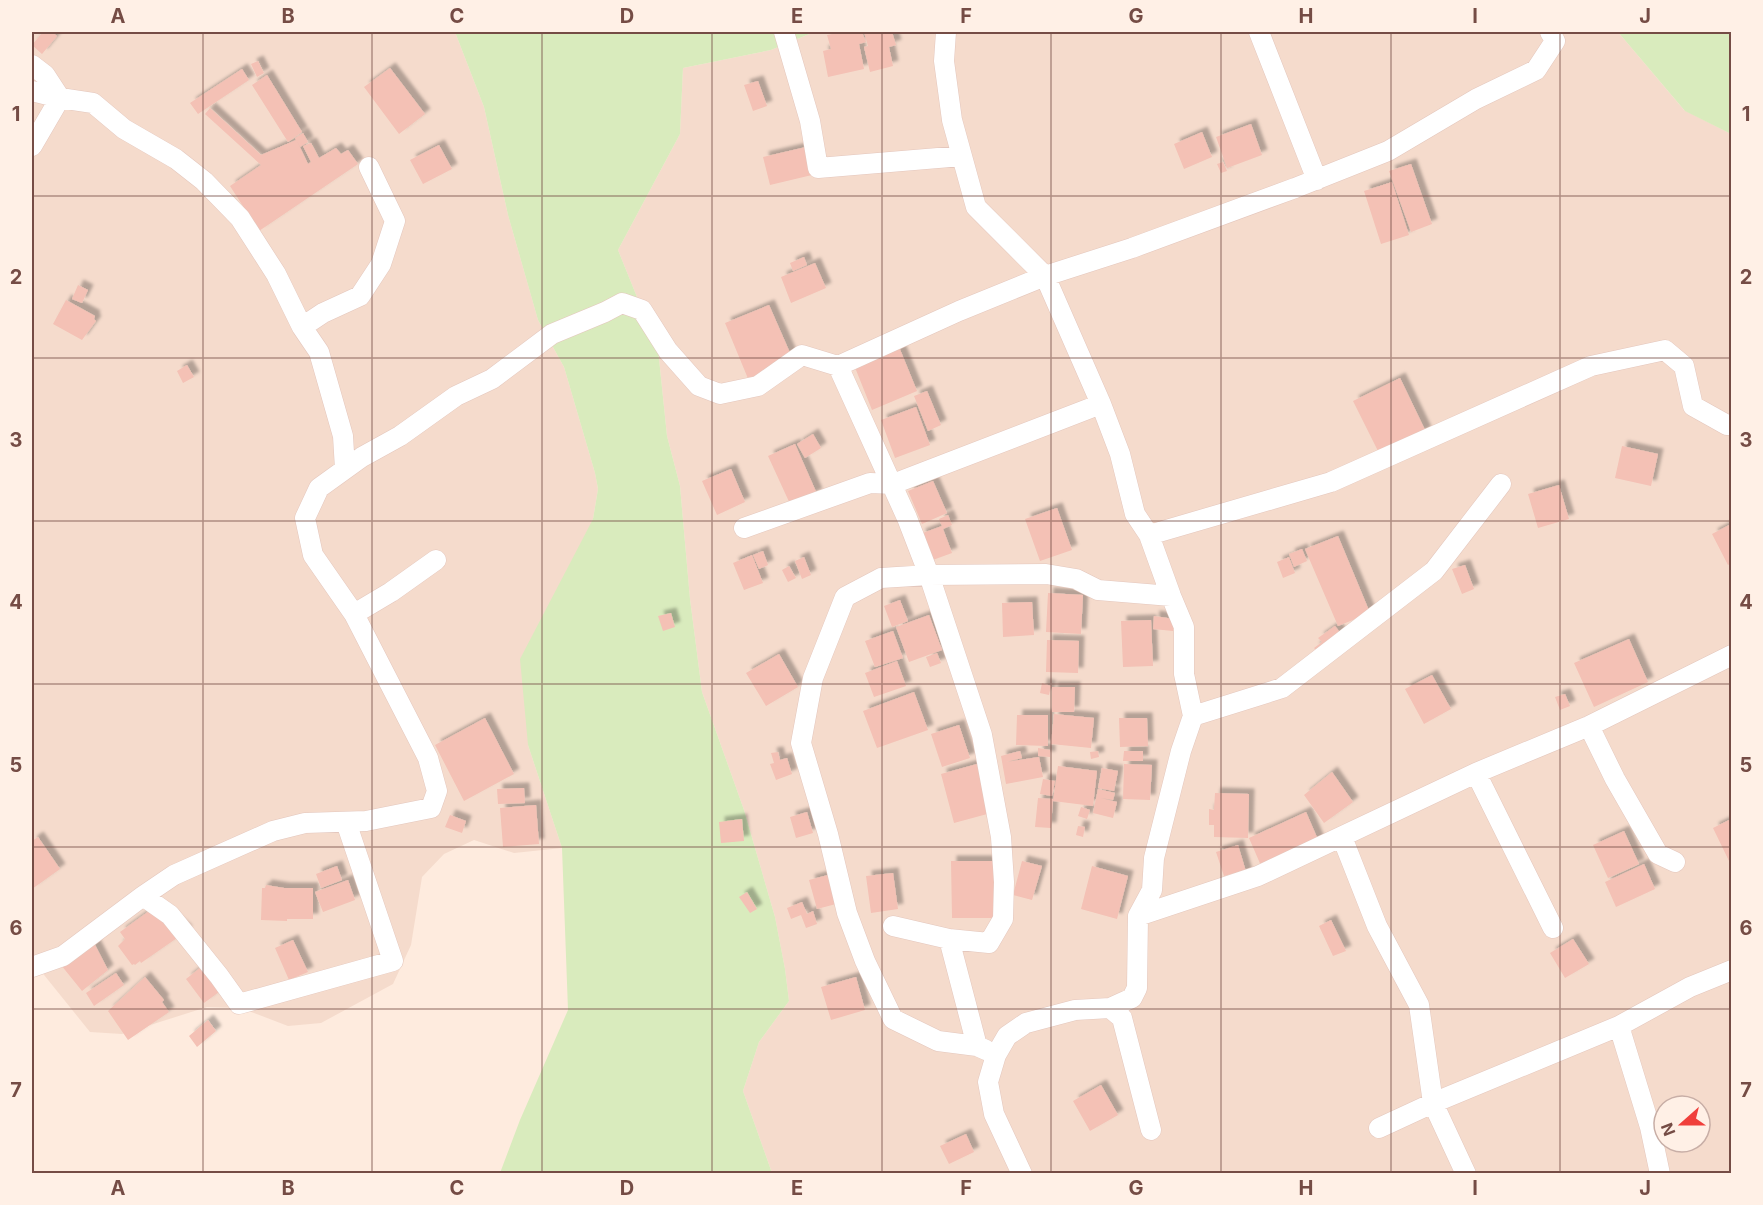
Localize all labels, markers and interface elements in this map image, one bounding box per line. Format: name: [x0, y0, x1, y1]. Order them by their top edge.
text: A: [111, 4, 126, 28]
text: B: [281, 4, 295, 28]
text: C: [450, 4, 464, 28]
text: D: [620, 4, 634, 28]
text: E: [791, 4, 803, 28]
text: F: [960, 4, 972, 28]
text: G: [1128, 4, 1144, 28]
text: H: [1299, 4, 1313, 28]
text: I: [1472, 4, 1478, 28]
text: J: [1639, 4, 1651, 28]
text: 1: [12, 102, 20, 126]
text: 1: [1742, 102, 1750, 126]
text: 2: [10, 265, 22, 289]
text: 2: [1740, 265, 1752, 289]
text: 3: [10, 428, 22, 452]
text: 3: [1740, 428, 1752, 452]
text: 4: [9, 590, 23, 614]
text: 4: [1739, 590, 1753, 614]
text: 5: [10, 753, 22, 777]
text: 5: [1740, 753, 1752, 777]
text: 6: [10, 916, 23, 940]
text: 6: [1740, 916, 1753, 940]
text: 7: [10, 1078, 22, 1102]
text: 7: [1740, 1078, 1752, 1102]
north arrow: [1652, 1094, 1712, 1154]
text: N: [1656, 1120, 1680, 1139]
text: A: [111, 1176, 126, 1200]
text: B: [281, 1176, 295, 1200]
text: C: [450, 1176, 464, 1200]
text: D: [620, 1176, 634, 1200]
text: E: [791, 1176, 803, 1200]
text: F: [960, 1176, 972, 1200]
text: G: [1128, 1176, 1144, 1200]
text: H: [1299, 1176, 1313, 1200]
text: I: [1472, 1176, 1478, 1200]
text: J: [1639, 1176, 1651, 1200]

